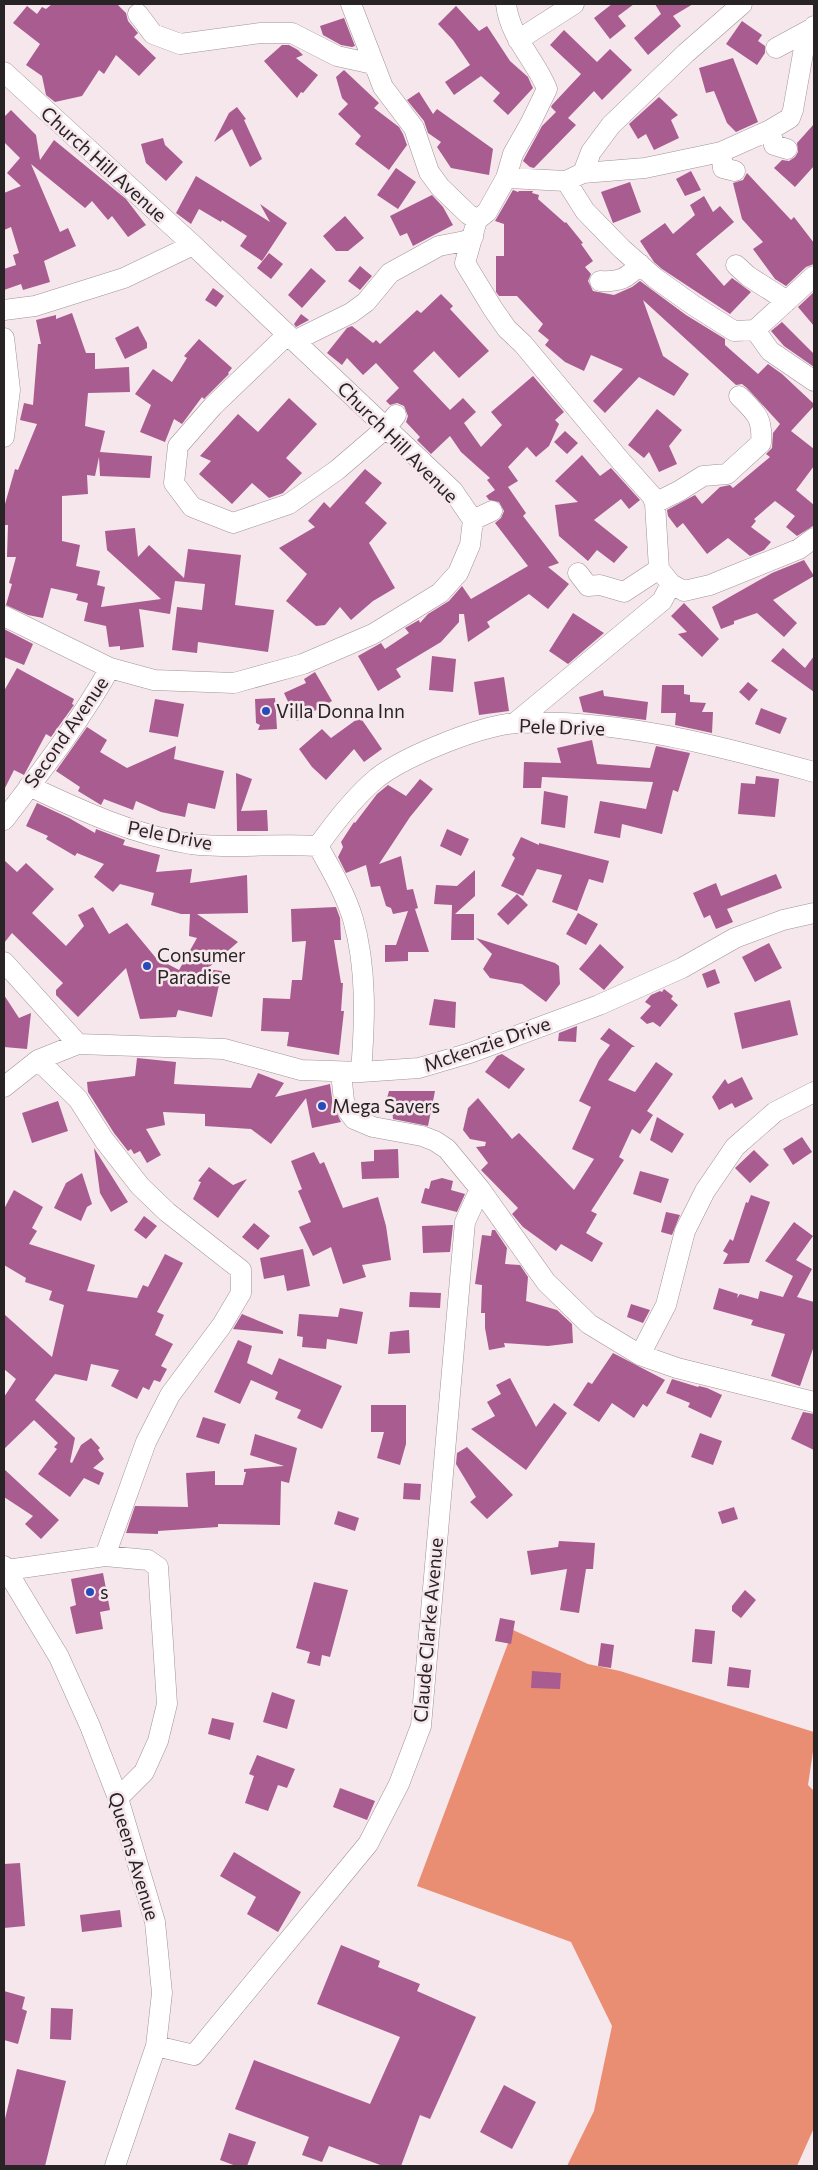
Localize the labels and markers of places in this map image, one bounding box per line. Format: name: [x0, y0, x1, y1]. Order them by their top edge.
place label: Villa Donna Inn: [276, 699, 405, 722]
marker: Villa Donna Inn: [260, 705, 272, 717]
place label: Consumer Paradise: [157, 943, 246, 988]
marker: Consumer Paradise: [141, 960, 153, 972]
place label: Mega Savers: [332, 1094, 440, 1117]
marker: Mega Savers: [316, 1100, 328, 1112]
place label: s: [100, 1580, 109, 1603]
marker: s: [84, 1586, 96, 1598]

